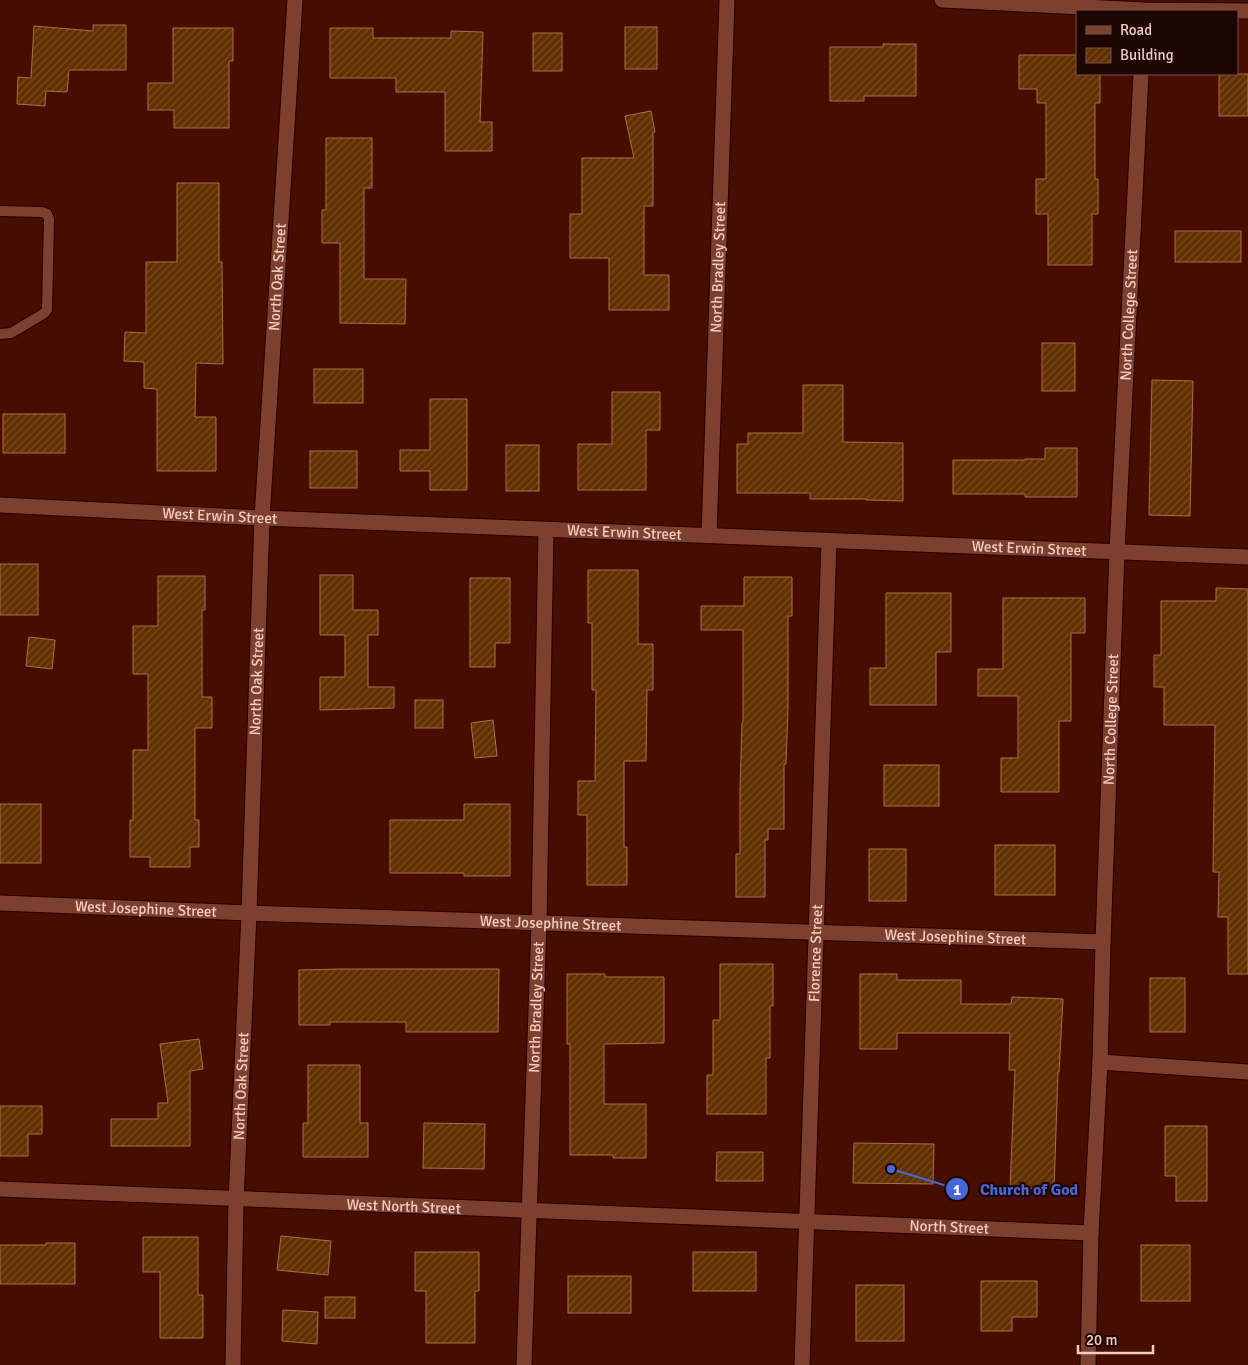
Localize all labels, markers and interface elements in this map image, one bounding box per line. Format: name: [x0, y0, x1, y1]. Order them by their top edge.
legend: [1076, 10, 1238, 75]
text: Road: [1120, 21, 1152, 39]
text: Building: [1120, 46, 1174, 64]
street label: North Bradley Street: [707, 201, 729, 333]
street label: North Oak Street: [265, 223, 290, 331]
street label: North College Street: [1117, 249, 1141, 381]
street label: West Erwin Street: [162, 504, 277, 528]
street label: West Erwin Street: [567, 521, 682, 544]
street label: West Erwin Street: [971, 537, 1087, 560]
street label: North Oak Street: [246, 627, 267, 736]
street label: North College Street: [1100, 654, 1122, 785]
street label: West Josephine Street: [75, 897, 217, 921]
street label: Florence Street: [805, 904, 826, 1002]
street label: West Josephine Street: [479, 912, 622, 935]
street label: West Josephine Street: [884, 926, 1027, 948]
street label: North Bradley Street: [525, 941, 547, 1073]
street label: North Oak Street: [230, 1032, 253, 1140]
callout: Church of God: [945, 1174, 1088, 1205]
text: Church of God: [980, 1180, 1078, 1200]
text: 1: [953, 1181, 961, 1199]
street label: West North Street: [346, 1195, 461, 1218]
street label: North Street: [909, 1216, 989, 1238]
scale bar: [1078, 1322, 1153, 1354]
text: 20 m: [1086, 1331, 1117, 1349]

